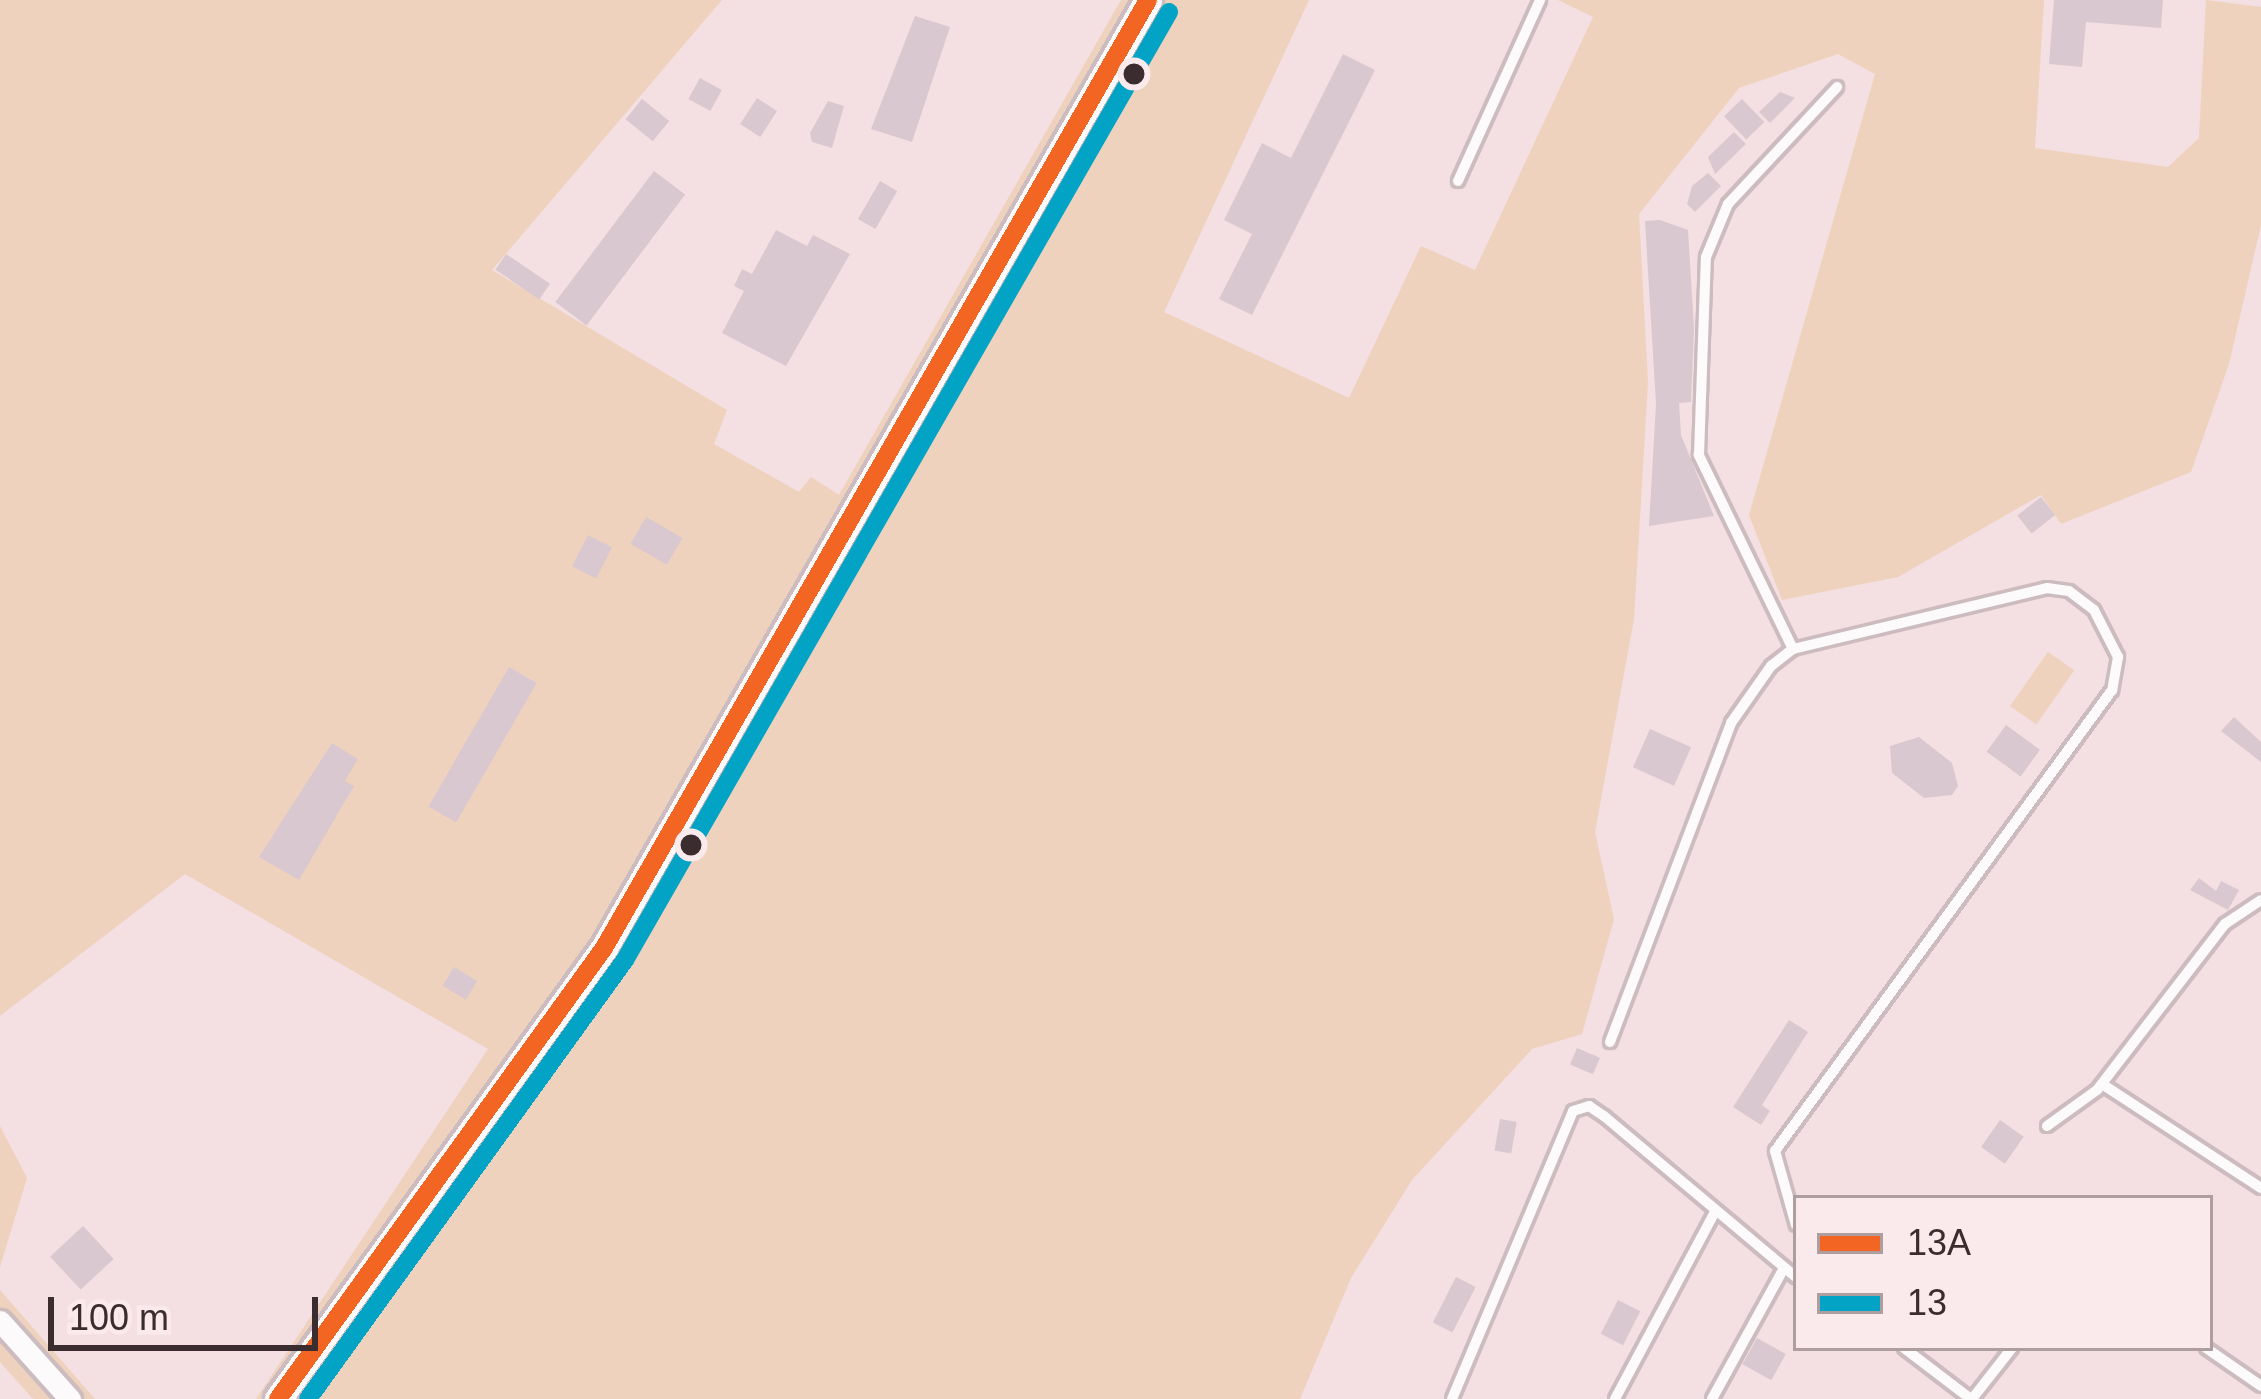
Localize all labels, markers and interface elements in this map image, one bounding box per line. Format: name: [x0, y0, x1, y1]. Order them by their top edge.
unlabelled marker: [1123, 63, 1145, 85]
unlabelled marker: [680, 834, 702, 856]
legend: [1793, 1195, 2213, 1351]
text: 13А: [1907, 1222, 1971, 1263]
scale bar: [54, 1273, 324, 1347]
text: 13: [1907, 1282, 1947, 1323]
text: 100 m: [69, 1297, 169, 1338]

